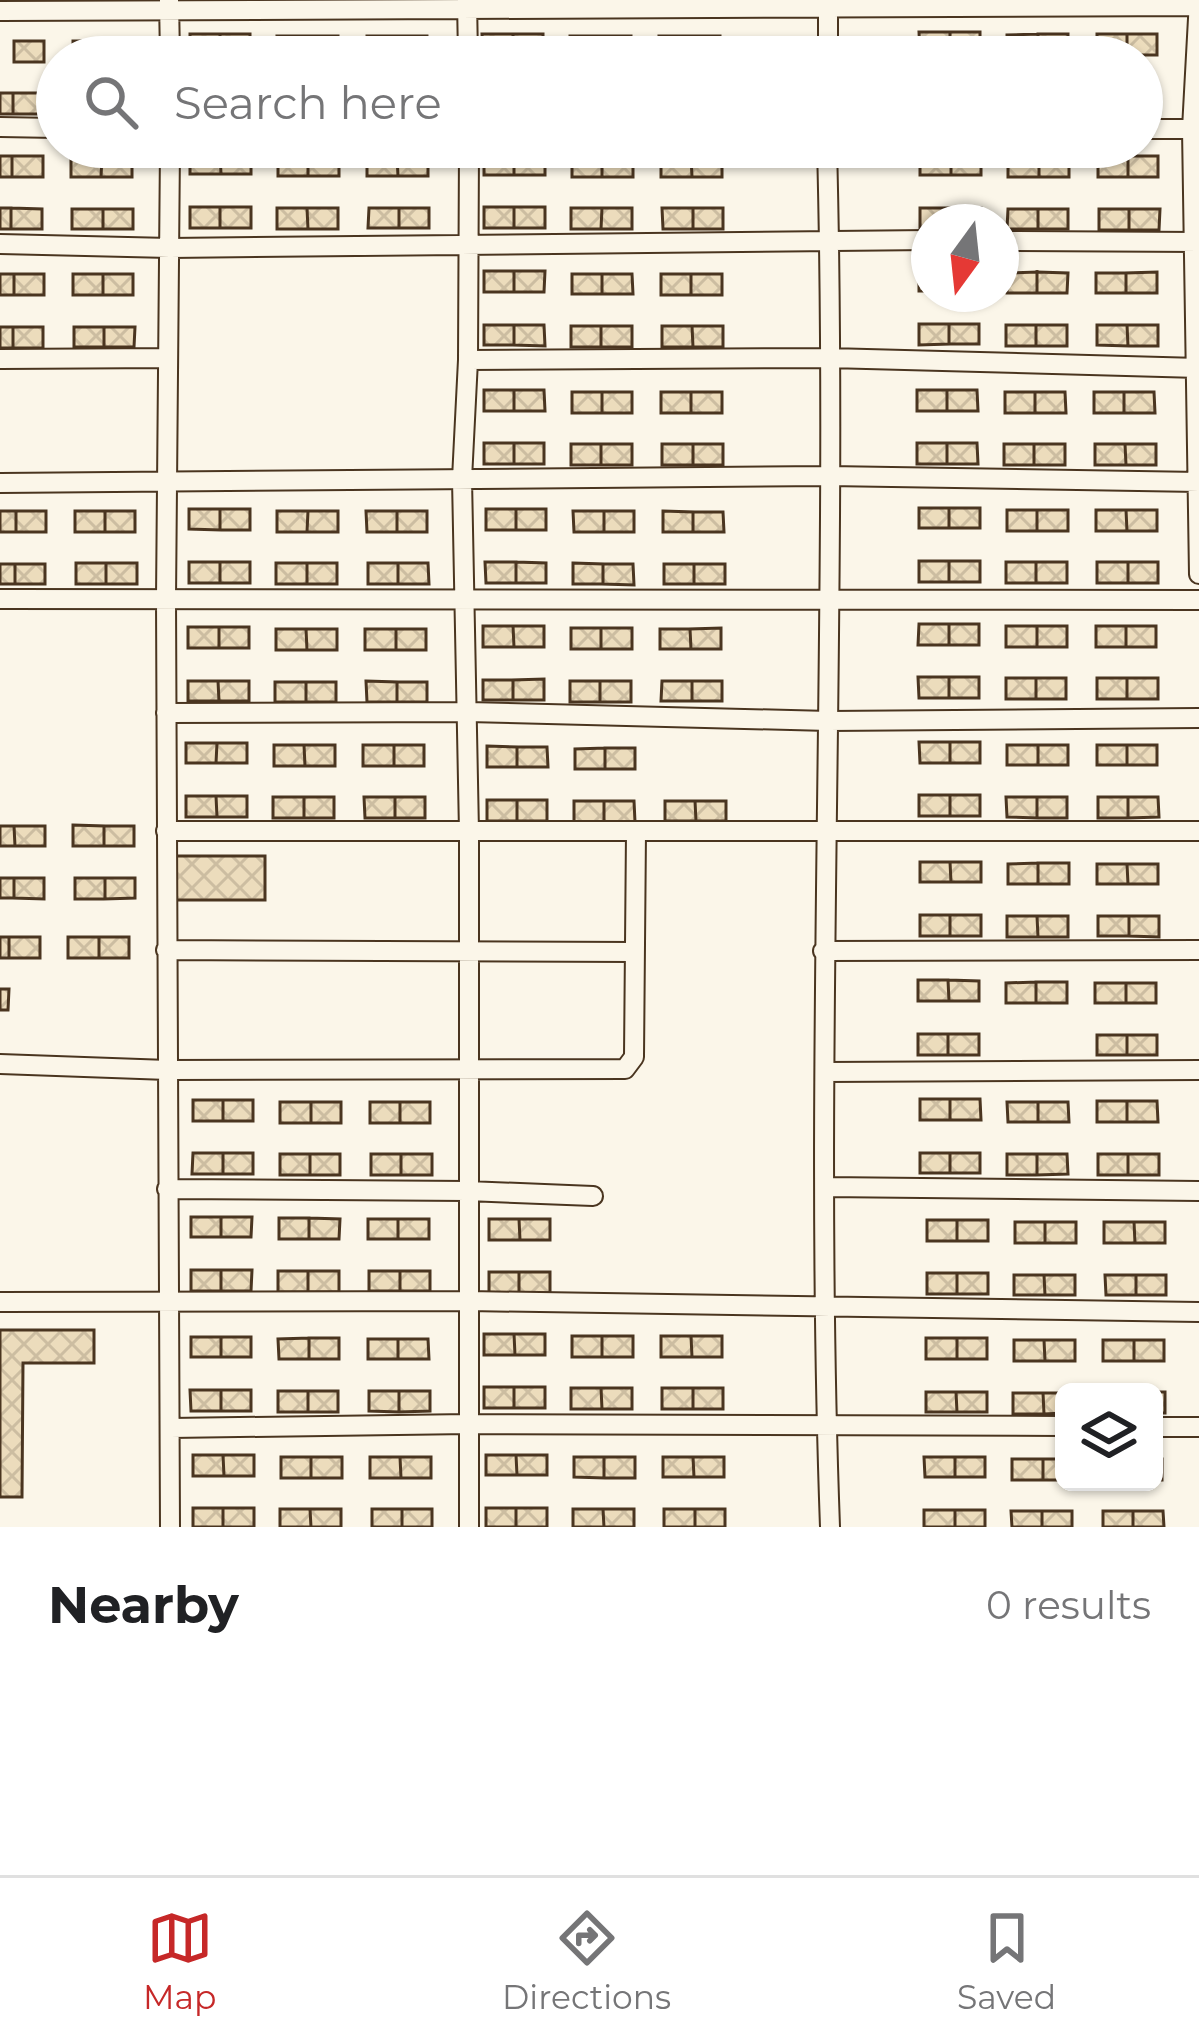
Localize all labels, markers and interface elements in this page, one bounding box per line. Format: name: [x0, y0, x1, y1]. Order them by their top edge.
search box: [36, 36, 1163, 168]
icon: search: [78, 69, 144, 135]
text: Search here: [174, 75, 442, 130]
north arrow: [911, 204, 1019, 312]
map controls: [1055, 1383, 1163, 1491]
button: layers: [1055, 1383, 1163, 1491]
text: Nearby: [48, 1574, 239, 1636]
text: 0 results: [986, 1581, 1151, 1629]
tab: Map: [143, 1905, 216, 2017]
tab: Directions: [502, 1905, 671, 2017]
tab: Saved: [957, 1905, 1056, 2017]

